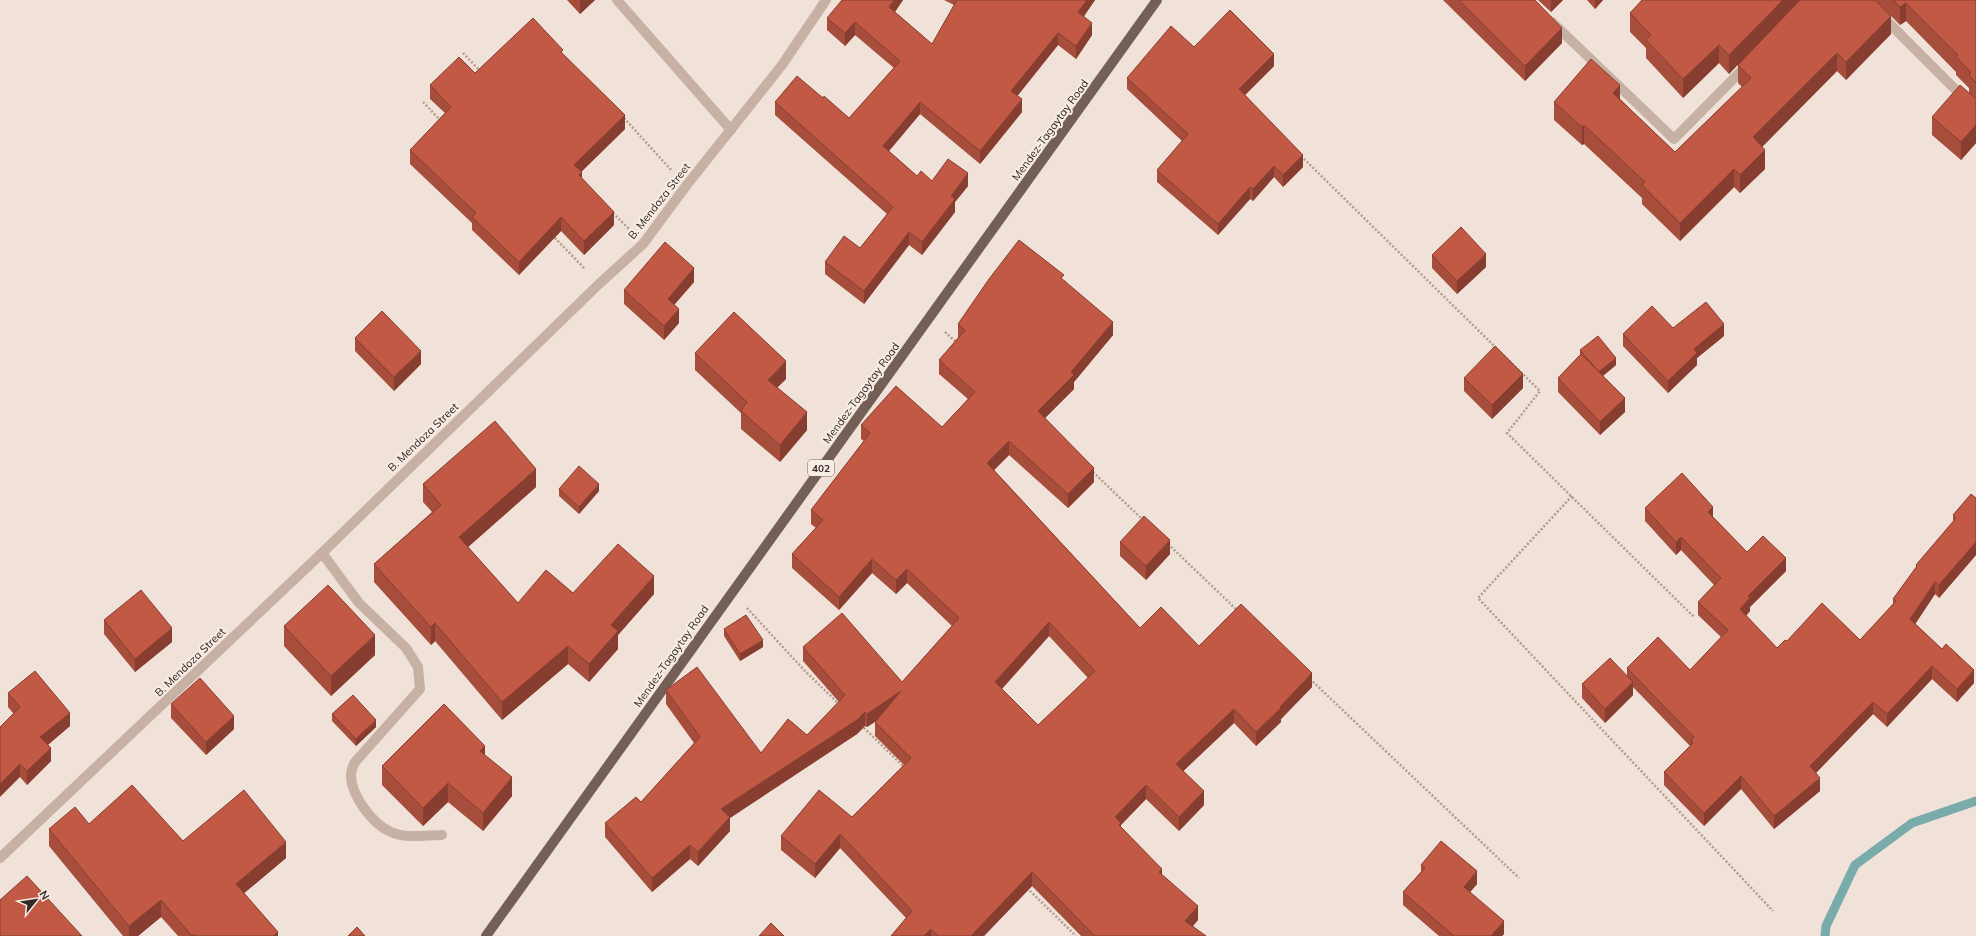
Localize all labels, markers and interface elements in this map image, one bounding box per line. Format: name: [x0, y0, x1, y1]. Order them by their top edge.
street label: Mendez-Tagaytay Road: [1009, 77, 1091, 183]
street label: B. Mendoza Street: [625, 160, 693, 242]
street label: Mendez-Tagaytay Road: [820, 340, 902, 446]
street label: B. Mendoza Street: [385, 400, 461, 474]
road number: 402: [808, 460, 834, 476]
street label: Mendez-Tagaytay Road: [630, 602, 712, 710]
street label: B. Mendoza Street: [152, 625, 228, 699]
north arrow: [16, 880, 56, 920]
text: N: [37, 888, 53, 902]

